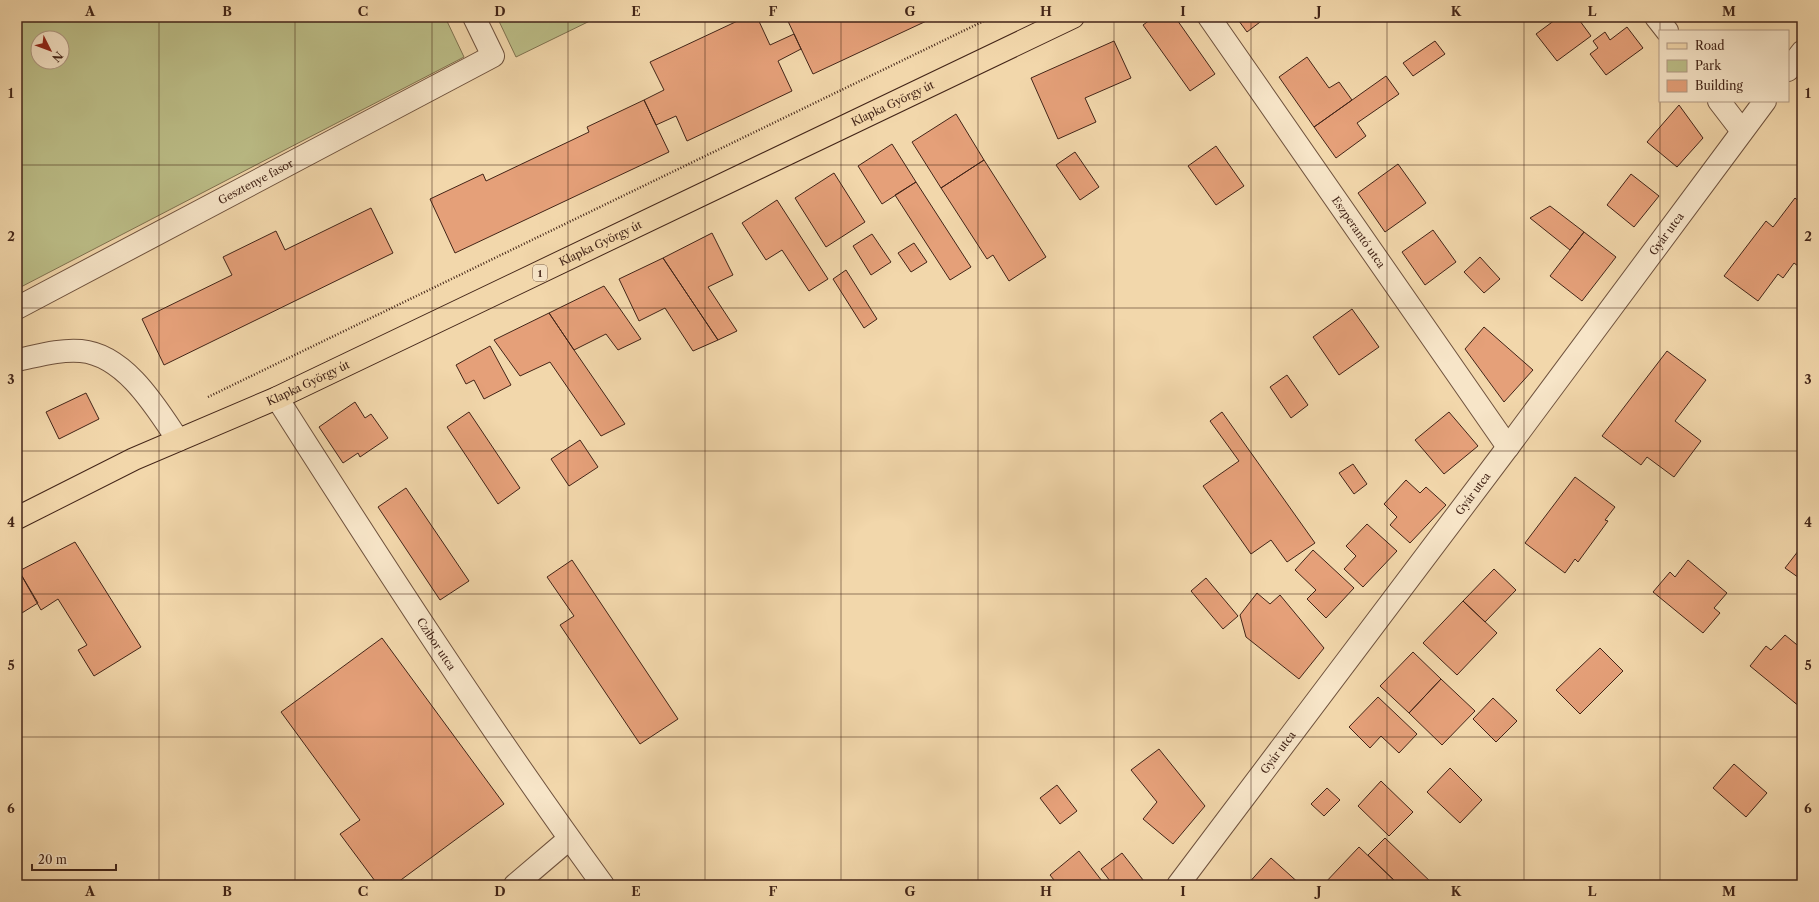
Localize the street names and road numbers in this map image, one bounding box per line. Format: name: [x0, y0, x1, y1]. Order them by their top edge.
street label: Klapka György út: [849, 77, 936, 129]
street label: Gesztenye fasor: [216, 156, 296, 207]
street label: Eszperantó utca: [1329, 194, 1388, 271]
street label: Gyár utca: [1646, 209, 1687, 258]
street label: Klapka György út: [557, 217, 644, 269]
road number: 1: [533, 265, 547, 281]
street label: Klapka György út: [264, 357, 352, 409]
street label: Gyár utca: [1452, 469, 1494, 518]
street label: Czibor utca: [414, 615, 459, 673]
street label: Gyár utca: [1257, 728, 1299, 777]

